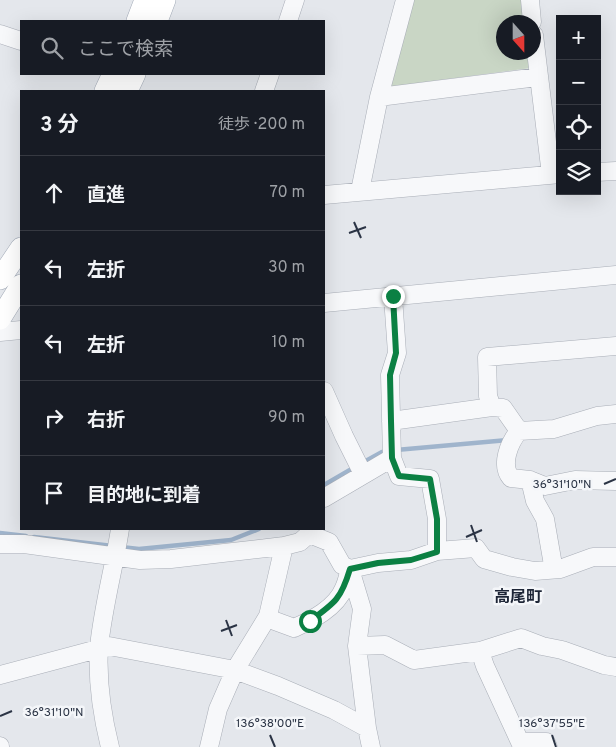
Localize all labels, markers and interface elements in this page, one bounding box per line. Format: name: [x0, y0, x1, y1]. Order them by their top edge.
north arrow: [496, 15, 541, 60]
map controls: [556, 15, 601, 195]
button: +: [556, 15, 601, 60]
search box: [20, 20, 325, 75]
icon: search: [38, 34, 66, 62]
text: ここで検索: [78, 38, 173, 62]
button: −: [556, 60, 601, 105]
button: locate: [556, 105, 601, 150]
text: 3 分: [40, 112, 79, 139]
text: 徒歩 · 200 m: [218, 115, 305, 135]
button: layers: [556, 150, 601, 195]
icon: ahead: [40, 179, 68, 207]
text: 70 m: [270, 183, 305, 203]
text: 直進: [87, 184, 125, 208]
icon: left: [40, 254, 68, 282]
text: 30 m: [268, 258, 305, 278]
text: 左折: [87, 259, 125, 283]
route end: [382, 285, 405, 308]
icon: left: [40, 329, 68, 357]
text: 10 m: [271, 333, 305, 353]
text: 左折: [87, 334, 125, 358]
icon: right: [40, 404, 68, 432]
text: 90 m: [268, 408, 305, 428]
text: 右折: [87, 409, 125, 433]
text: 36°31'10"N: [532, 477, 592, 493]
icon: arrive: [40, 479, 68, 507]
text: 目的地に到着: [87, 484, 201, 508]
district label: 高尾町: [494, 588, 542, 608]
route start: [299, 610, 322, 633]
text: 36°31'10"N: [24, 705, 84, 721]
text: 136°38'00"E: [236, 716, 304, 732]
text: 136°37'55"E: [519, 716, 585, 732]

